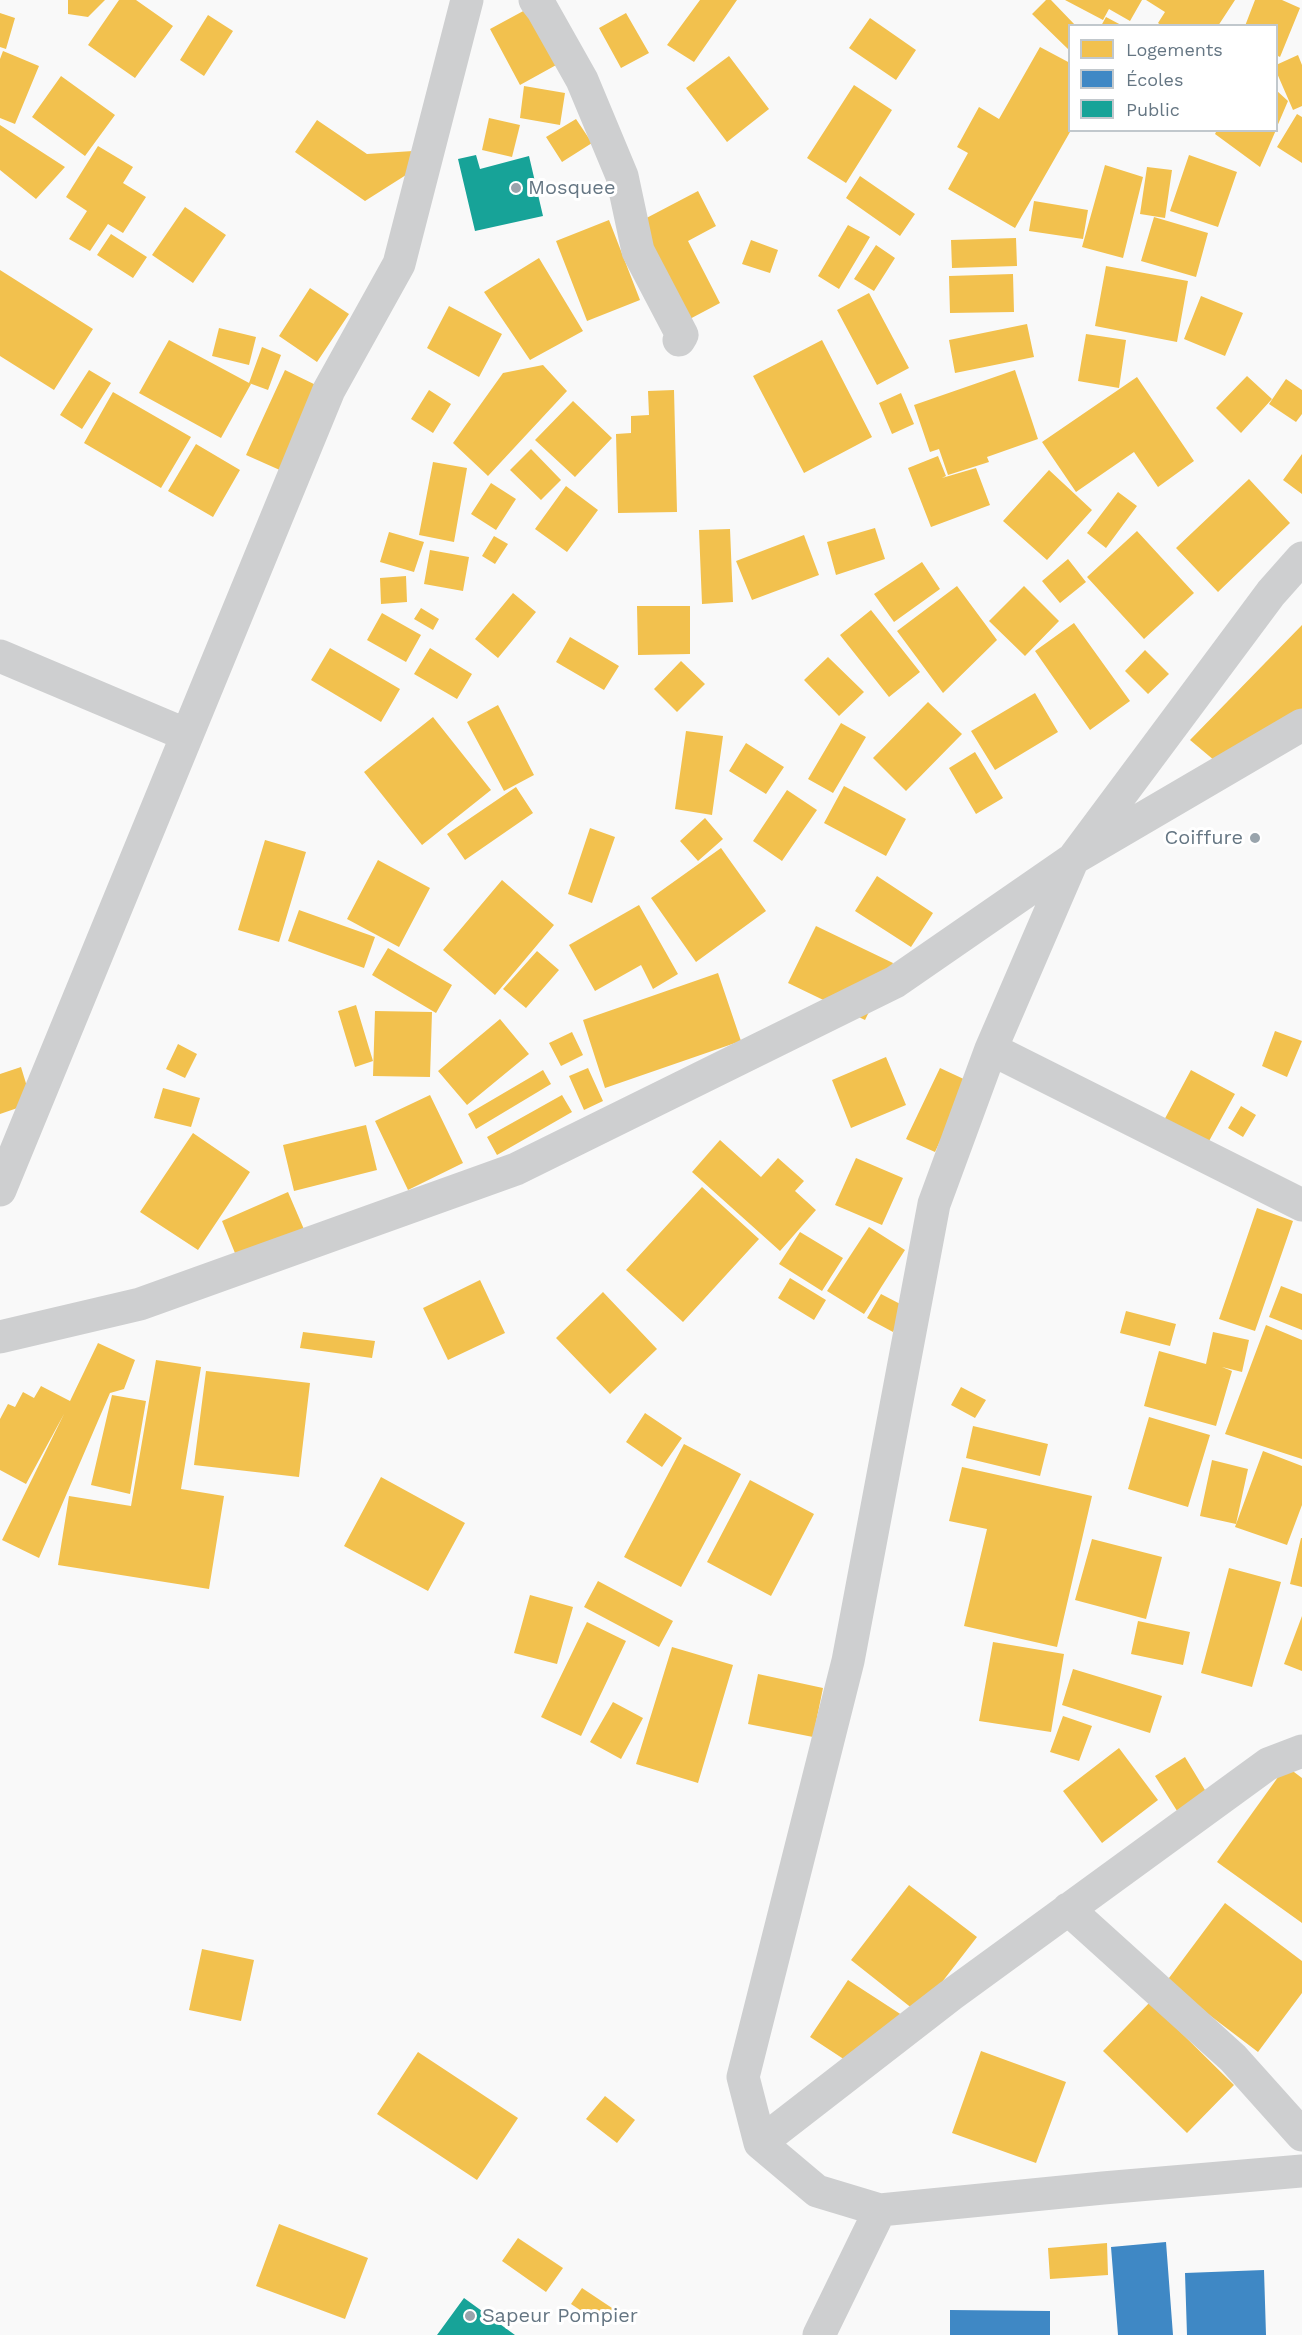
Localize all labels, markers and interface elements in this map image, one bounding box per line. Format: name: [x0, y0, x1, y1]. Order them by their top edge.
legend: [1068, 24, 1278, 132]
text: Logements: [1126, 39, 1223, 60]
text: Écoles: [1126, 69, 1183, 90]
text: Public: [1126, 99, 1180, 120]
place label: Mosquee: [528, 176, 615, 200]
marker: Mosquee: [509, 181, 523, 195]
place label: Coiffure: [1165, 826, 1243, 850]
marker: Coiffure: [1248, 831, 1262, 845]
place label: Sapeur Pompier: [482, 2304, 638, 2328]
marker: Sapeur Pompier: [463, 2309, 477, 2323]

